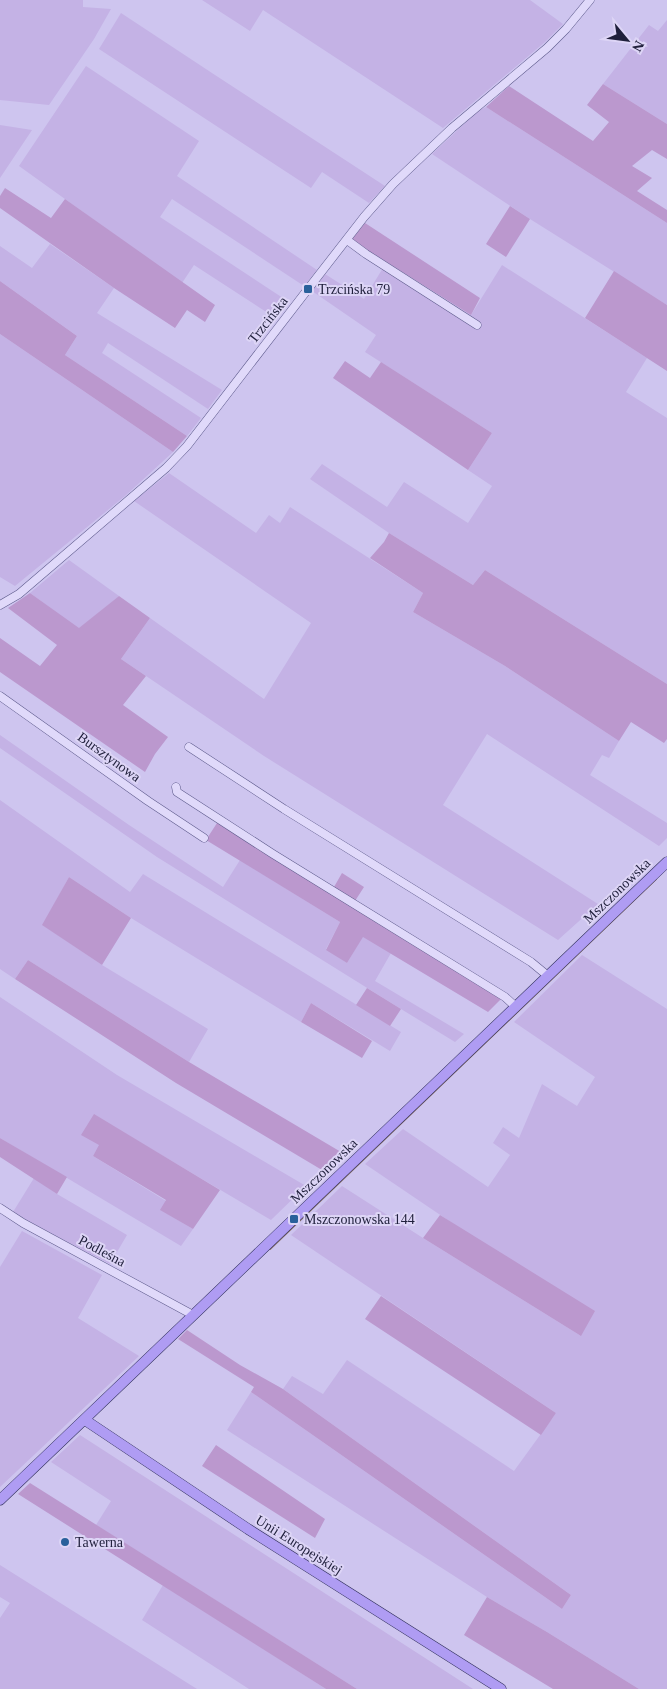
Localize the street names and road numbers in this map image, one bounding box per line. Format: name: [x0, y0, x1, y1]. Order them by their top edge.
street label: Trzcińska: [245, 293, 291, 346]
street label: Bursztynowa: [75, 729, 144, 785]
street label: Mszczonowska: [581, 855, 654, 926]
street label: Mszczonowska: [288, 1135, 361, 1206]
street label: Podleśna: [76, 1233, 129, 1270]
street label: Unii Europejskiej: [253, 1512, 345, 1578]

